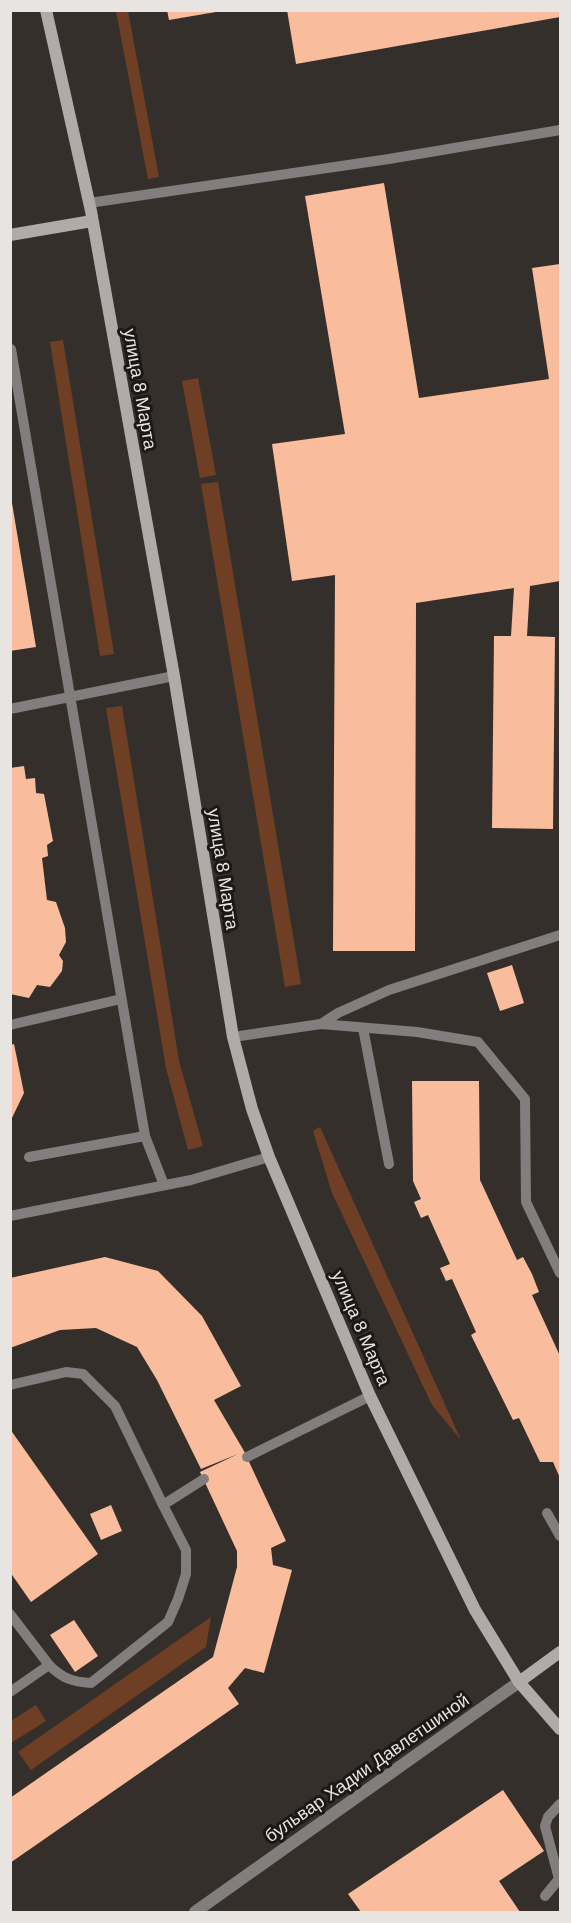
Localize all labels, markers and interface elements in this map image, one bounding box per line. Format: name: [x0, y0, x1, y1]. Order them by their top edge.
street label: улица 8 Марта: [120, 327, 161, 452]
street label: улица 8 Марта: [204, 807, 243, 932]
street label: улица 8 Марта: [328, 1268, 394, 1389]
street label: бульвар Хадии Давлетшиной: [261, 1690, 473, 1846]

